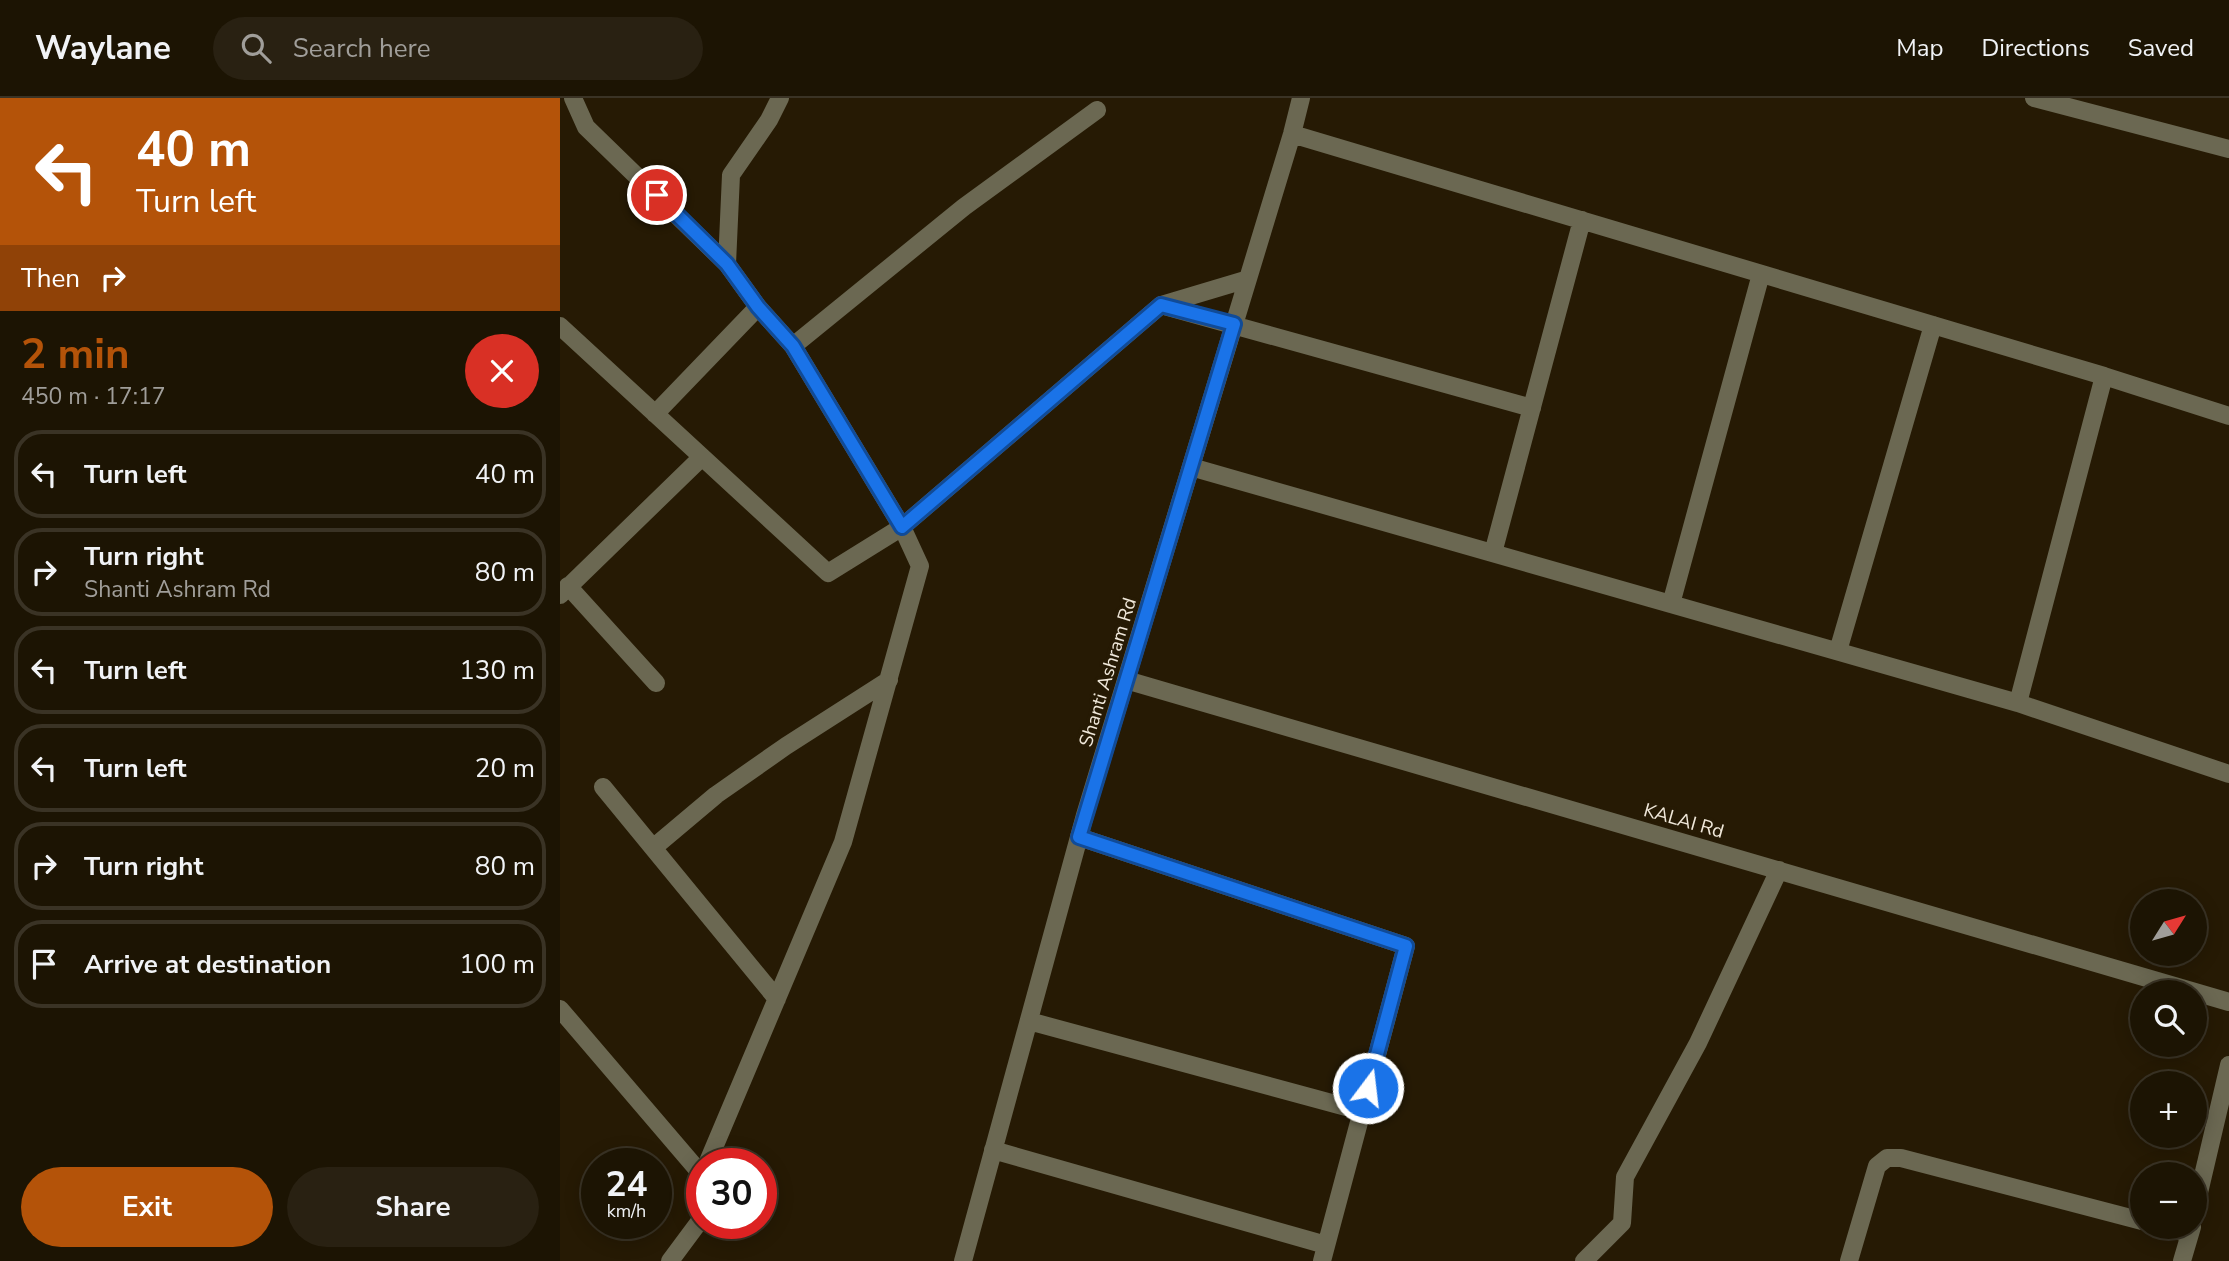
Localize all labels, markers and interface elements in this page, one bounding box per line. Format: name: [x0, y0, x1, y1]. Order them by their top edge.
search box: [213, 17, 703, 80]
text: Waylane: [35, 26, 171, 71]
icon: search: [237, 29, 275, 67]
text: Search here: [293, 31, 431, 66]
text: Map: [1896, 32, 1943, 64]
text: Directions: [1981, 32, 2090, 64]
text: Saved: [2128, 32, 2194, 64]
text: 40 m: [136, 116, 251, 183]
icon: left: [21, 126, 112, 217]
pin: [627, 165, 687, 225]
icon: arrive: [638, 176, 676, 214]
text: Turn left: [136, 180, 256, 223]
icon: right: [94, 259, 132, 297]
text: Then: [21, 261, 80, 296]
text: 2 min: [21, 326, 130, 383]
button: close: [465, 334, 539, 408]
text: 450 m · 17:17: [21, 381, 166, 412]
icon: left: [25, 455, 63, 493]
text: Turn left: [84, 457, 187, 492]
text: 40 m: [475, 457, 535, 492]
text: Turn right: [84, 539, 203, 574]
icon: right: [25, 553, 63, 591]
text: 80 m: [475, 555, 535, 590]
text: Shanti Ashram Rd: [84, 574, 271, 605]
street label: Shanti Ashram Rd: [1073, 595, 1143, 750]
icon: left: [25, 651, 63, 689]
text: Turn left: [84, 653, 187, 688]
text: 130 m: [459, 653, 535, 688]
icon: left: [25, 749, 63, 787]
text: Turn left: [84, 751, 187, 786]
text: 20 m: [475, 751, 535, 786]
street label: KALAI Rd: [1641, 797, 1727, 845]
icon: right: [25, 847, 63, 885]
text: Turn right: [84, 849, 203, 884]
text: 80 m: [475, 849, 535, 884]
north arrow: [2130, 889, 2207, 966]
map controls: [2130, 889, 2207, 1239]
icon: arrive: [25, 945, 63, 983]
text: Arrive at destination: [84, 947, 331, 982]
text: 100 m: [459, 947, 535, 982]
button: search: [2130, 980, 2207, 1057]
position arrow: [1331, 1051, 1405, 1125]
button: +: [2130, 1071, 2207, 1148]
speed limit sign: 30: [686, 1148, 777, 1239]
text: 24: [605, 1161, 648, 1208]
button: −: [2130, 1162, 2207, 1239]
button: Exit: [21, 1167, 273, 1247]
button: Share: [287, 1167, 539, 1247]
text: km/h: [607, 1199, 646, 1223]

